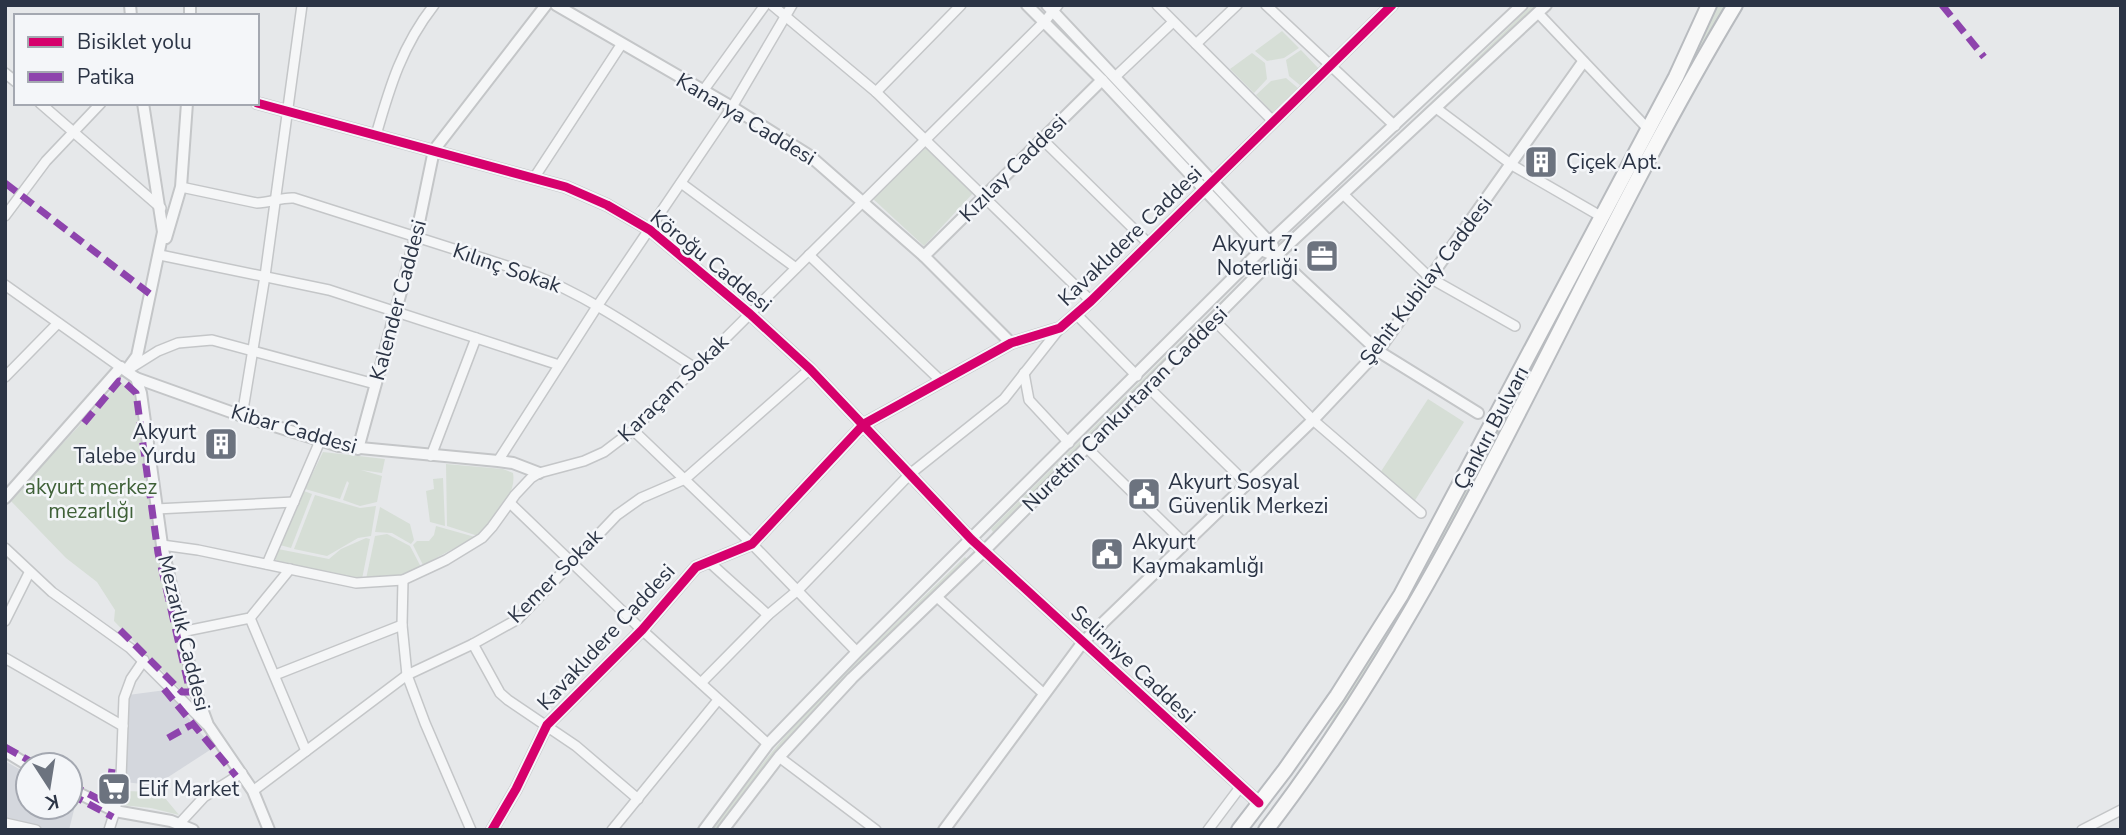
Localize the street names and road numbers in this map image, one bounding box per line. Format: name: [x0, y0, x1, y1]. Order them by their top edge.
street label: Kanarya Caddesi: [671, 66, 821, 172]
street label: Kızılay Caddesi: [953, 108, 1073, 228]
street label: Kavaklıdere Caddesi: [1052, 160, 1208, 312]
street label: Şehit Kubilay Caddesi: [1353, 191, 1499, 371]
street label: Köroğu Caddesi: [644, 203, 778, 319]
street label: Kalender Caddesi: [363, 217, 433, 383]
street label: Kılınç Sokak: [449, 236, 565, 300]
street label: Nurettin Cankurtaran Caddesi: [1016, 300, 1234, 518]
street label: Karaçam Sokak: [612, 328, 735, 448]
street label: Çankırı Bulvarı: [1447, 361, 1535, 495]
street label: Kibar Caddesi: [228, 398, 360, 460]
street label: Kemer Sokak: [502, 522, 609, 629]
street label: Mezarlık Caddesi: [151, 552, 217, 714]
street label: Kavaklıdere Caddesi: [531, 558, 681, 716]
street label: Selimiye Caddesi: [1065, 599, 1201, 729]

